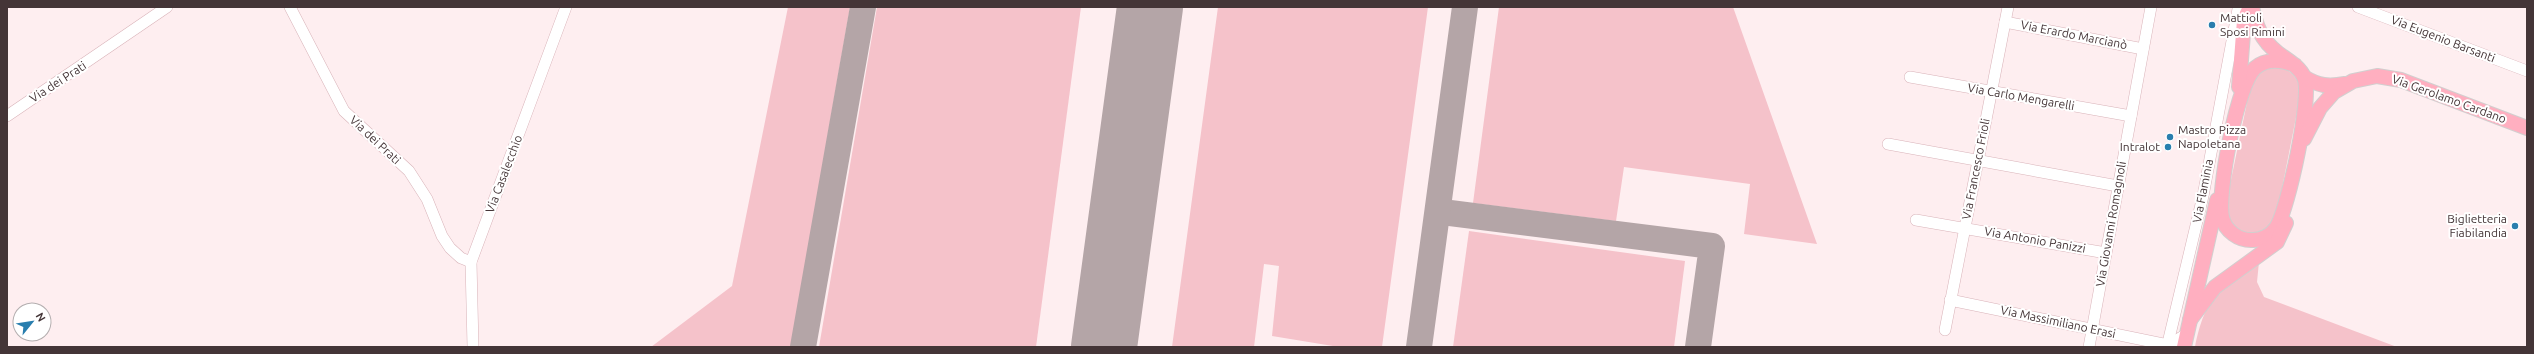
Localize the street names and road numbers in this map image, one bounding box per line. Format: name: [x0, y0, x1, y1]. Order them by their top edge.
street label: Via Eugenio Barsanti: [2389, 13, 2497, 64]
street label: Via Erardo Marcianò: [2020, 18, 2128, 51]
street label: Via dei Prati: [27, 58, 88, 105]
street label: Via Gerolamo Cardano: [2390, 72, 2508, 125]
street label: Via Carlo Mengarelli: [1967, 81, 2076, 112]
street label: Via dei Prati: [347, 113, 403, 166]
street label: Via Francesco Frioli: [1959, 117, 1992, 221]
street label: Via Casalecchio: [483, 133, 524, 215]
street label: Via Flaminia: [2190, 158, 2215, 224]
street label: Via Giovanni Romagnoli: [2093, 160, 2128, 288]
street label: Via Antonio Panizzi: [1983, 224, 2087, 255]
street label: Via Massimiliano Erasi: [1999, 303, 2117, 340]

